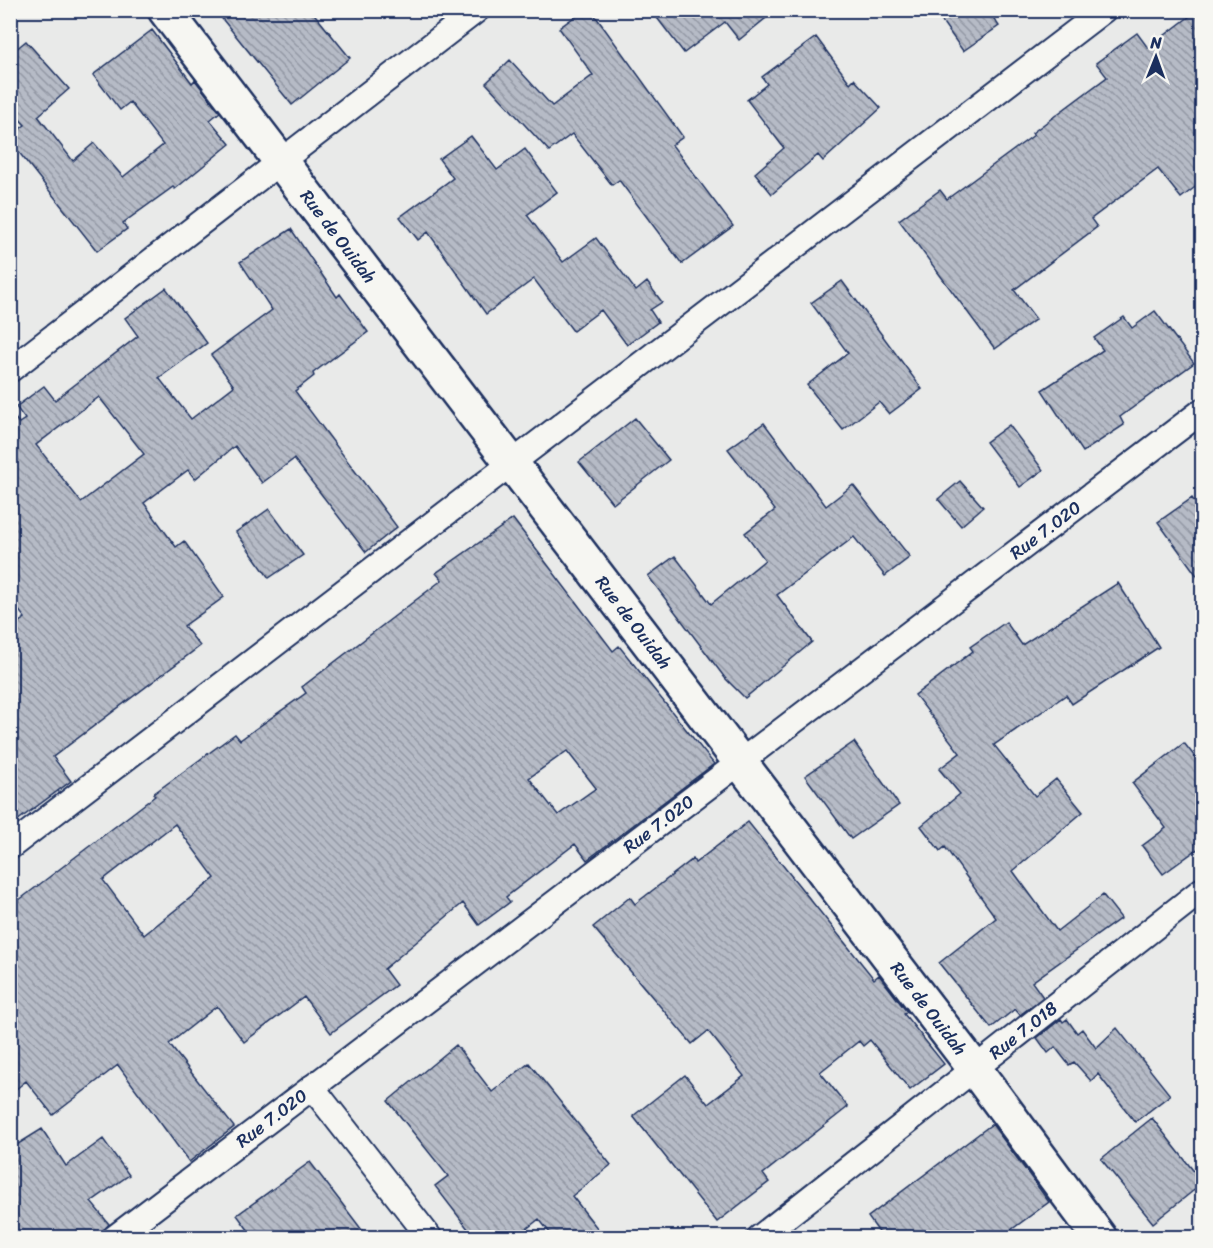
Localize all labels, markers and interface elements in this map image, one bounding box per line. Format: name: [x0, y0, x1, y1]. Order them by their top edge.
north arrow: [1126, 27, 1186, 87]
text: N: [1149, 28, 1163, 57]
street label: Rue de Ouidah: [291, 182, 385, 290]
street label: Rue 7.020: [1003, 492, 1088, 568]
street label: Rue de Ouidah: [587, 568, 680, 677]
street label: Rue 7.020: [616, 786, 701, 862]
street label: Rue de Ouidah: [882, 954, 975, 1063]
street label: Rue 7.018: [982, 993, 1065, 1068]
street label: Rue 7.020: [229, 1080, 315, 1156]

